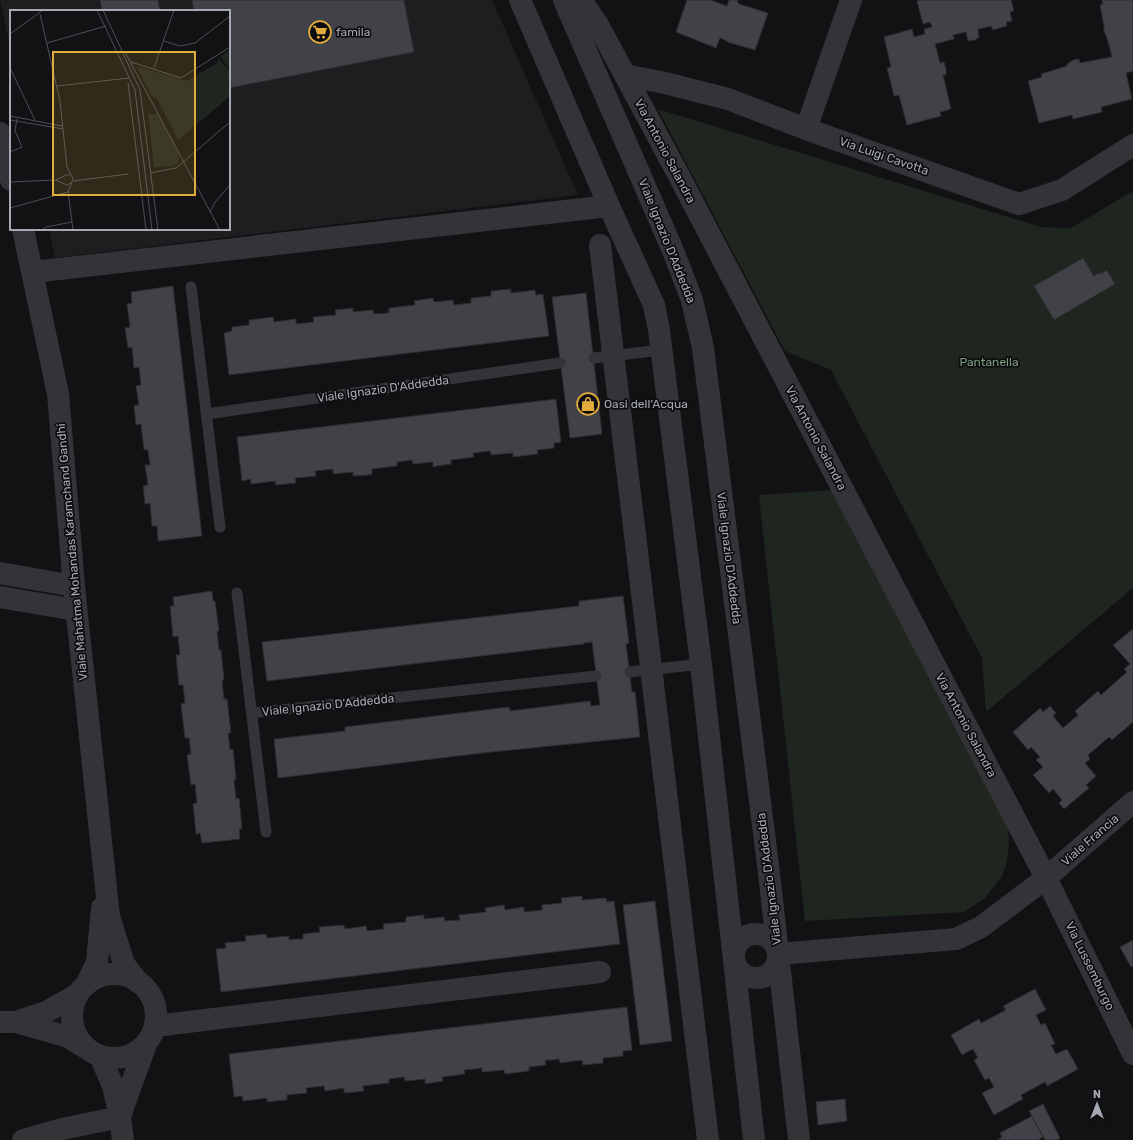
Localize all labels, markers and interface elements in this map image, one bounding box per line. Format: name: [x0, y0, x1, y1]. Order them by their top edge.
inset map: [10, 10, 230, 230]
supermarket icon: famila: [307, 19, 333, 45]
place label: famila: [336, 25, 370, 39]
street label: Via Antonio Salandra: [632, 97, 698, 205]
street label: Via Luigi Cavotta: [837, 134, 931, 178]
street label: Viale Ignazio D'Addedda: [636, 177, 698, 305]
park label: Pantanella: [959, 355, 1019, 369]
street label: Viale Ignazio D'Addedda: [316, 373, 450, 405]
street label: Via Antonio Salandra: [783, 384, 849, 492]
shop icon: Oasi dell'Acqua: [575, 391, 601, 417]
place label: Oasi dell'Acqua: [604, 397, 688, 411]
street label: Viale Mahatma Mohandas Karamchand Gandhi: [54, 423, 90, 681]
street label: Viale Ignazio D'Addedda: [714, 491, 744, 625]
street label: Via Antonio Salandra: [933, 671, 999, 779]
street label: Viale Ignazio D'Addedda: [261, 691, 395, 719]
street label: Viale Francia: [1059, 811, 1121, 869]
street label: Viale Ignazio D'Addedda: [754, 812, 784, 946]
street label: Via Lussemburgo: [1063, 920, 1118, 1013]
north arrow: [1077, 1084, 1117, 1124]
text: N: [1093, 1088, 1101, 1101]

